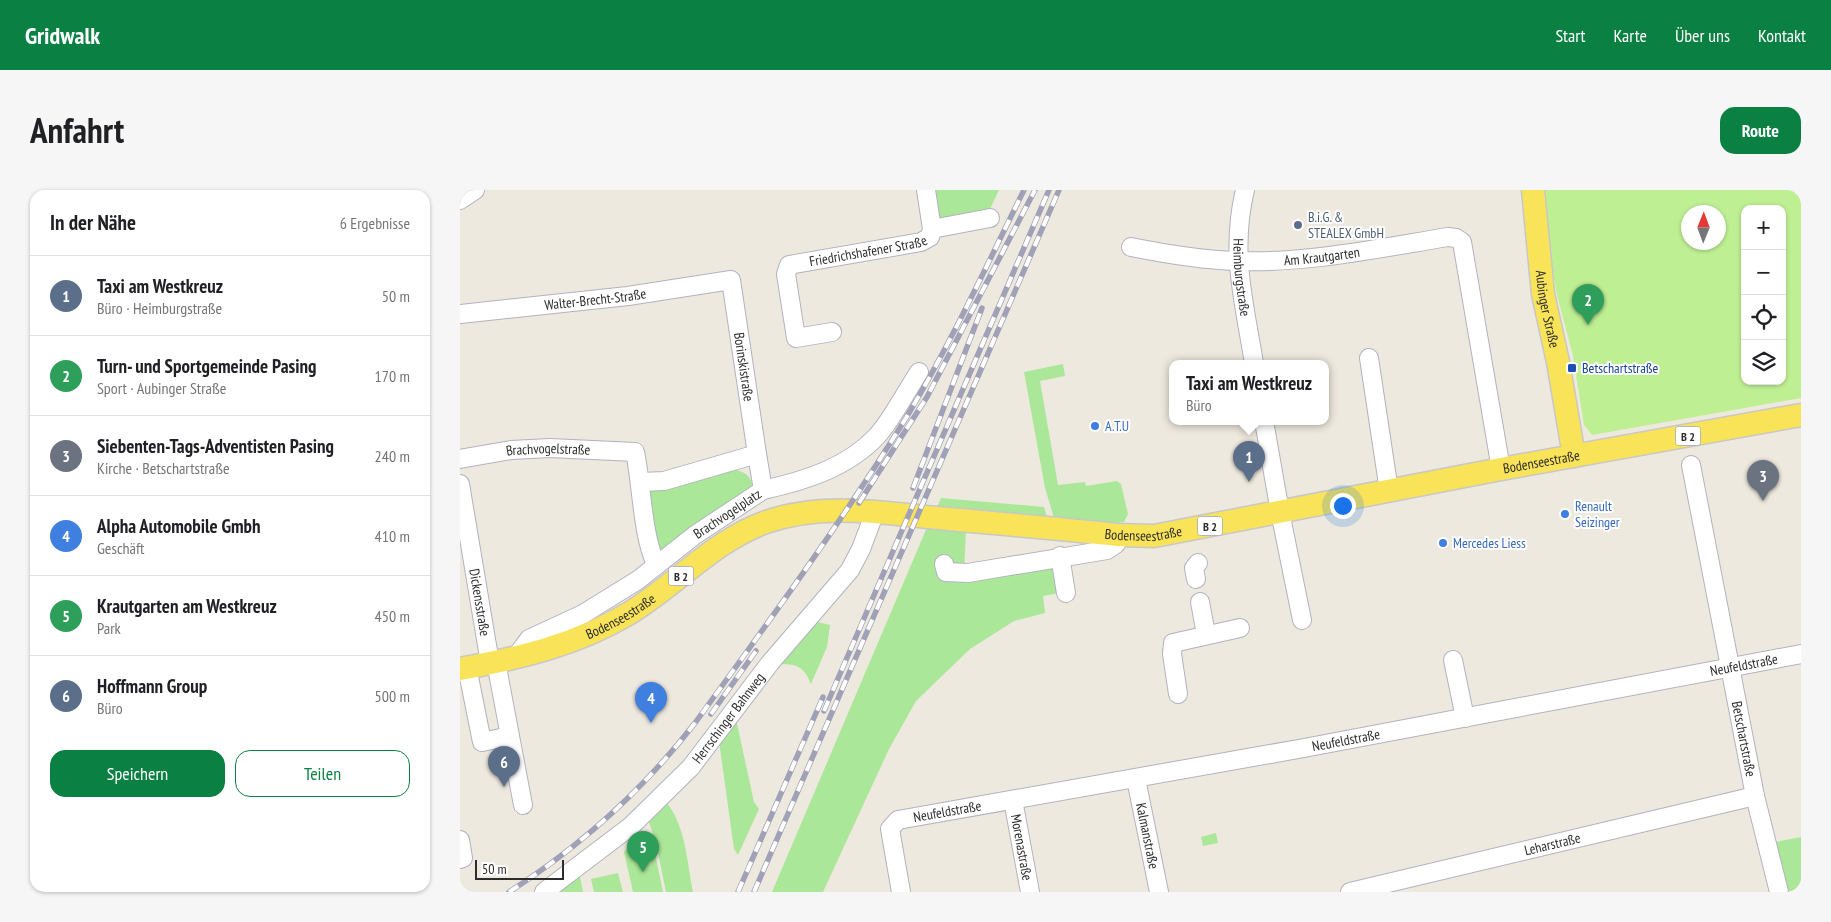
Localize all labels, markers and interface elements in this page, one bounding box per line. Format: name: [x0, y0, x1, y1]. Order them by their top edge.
text: Gridwalk: [25, 20, 100, 51]
text: Start: [1555, 24, 1586, 47]
text: Karte: [1614, 24, 1647, 47]
text: Über uns: [1675, 24, 1730, 47]
text: Kontakt: [1758, 24, 1806, 47]
text: Anfahrt: [30, 107, 124, 153]
button: Route: [1720, 107, 1801, 154]
north arrow: [1681, 205, 1726, 250]
map controls: [1741, 205, 1786, 385]
button: +: [1741, 205, 1786, 250]
place label: B.i.G. & STEALEX GmbH: [1308, 208, 1384, 242]
text: In der Nähe: [50, 209, 136, 236]
text: 6 Ergebnisse: [340, 213, 410, 233]
marker: B.i.G. & STEALEX GmbH: [1292, 219, 1304, 231]
street label: Friedrichshafener Straße: [808, 231, 931, 270]
street label: Heimburgstraße: [1229, 238, 1255, 318]
street label: Am Krautgarten: [1283, 243, 1361, 269]
button: −: [1741, 250, 1786, 295]
street label: Aubinger Straße: [1532, 269, 1564, 350]
text: Taxi am Westkreuz: [97, 274, 223, 298]
street label: Walter-Brecht-Straße: [543, 284, 647, 314]
pin: 2: [1572, 284, 1604, 325]
text: 1: [62, 286, 70, 306]
text: 50 m: [382, 286, 410, 306]
button: locate: [1741, 295, 1786, 340]
text: Büro · Heimburgstraße: [97, 298, 222, 318]
street label: Borinskistraße: [730, 331, 758, 403]
button: layers: [1741, 340, 1786, 385]
text: Turn- und Sportgemeinde Pasing: [97, 354, 316, 378]
place label: Betschartstraße: [1582, 359, 1659, 377]
popup: [1169, 360, 1329, 425]
marker: Betschartstraße: [1566, 362, 1578, 374]
text: 2: [62, 366, 70, 386]
text: 170 m: [375, 366, 410, 386]
text: Taxi am Westkreuz: [1186, 371, 1312, 395]
text: Sport · Aubinger Straße: [97, 378, 226, 398]
text: Büro: [1186, 395, 1212, 415]
place label: A.T.U: [1105, 417, 1129, 435]
marker: A.T.U: [1089, 420, 1101, 432]
road number: B 2: [1676, 427, 1700, 446]
text: Siebenten-Tags-Adventisten Pasing: [97, 434, 334, 458]
street label: Brachvogelstraße: [504, 439, 591, 460]
pin: 1: [1233, 441, 1265, 482]
text: 3: [62, 446, 70, 466]
text: 240 m: [375, 446, 410, 466]
street label: Bodenseestraße: [1502, 446, 1581, 477]
text: Kirche · Betschartstraße: [97, 458, 230, 478]
pin: 3: [1747, 460, 1779, 501]
street label: Brachvogelplatz: [690, 485, 765, 543]
your location: [1330, 493, 1356, 519]
place label: Renault Seizinger: [1575, 497, 1620, 531]
marker: Renault Seizinger: [1559, 508, 1571, 520]
text: Alpha Automobile Gmbh: [97, 514, 260, 538]
road number: B 2: [1198, 516, 1222, 536]
street label: Bodenseestraße: [1104, 522, 1184, 545]
text: 4: [62, 526, 70, 546]
text: 410 m: [375, 526, 410, 546]
place label: Mercedes Liess: [1453, 534, 1526, 552]
marker: Mercedes Liess: [1437, 537, 1449, 549]
text: Geschäft: [97, 538, 144, 558]
road number: B 2: [668, 566, 694, 586]
street label: Dickensstraße: [465, 567, 494, 638]
street label: Bodenseestraße: [583, 589, 659, 643]
text: Krautgarten am Westkreuz: [97, 594, 277, 618]
text: 5: [62, 606, 70, 626]
text: 450 m: [375, 606, 410, 626]
text: Park: [97, 618, 121, 638]
street label: Neufeldstraße: [1708, 650, 1780, 680]
street label: Herrschinger Bahnweg: [688, 669, 768, 767]
text: Hoffmann Group: [97, 674, 207, 698]
pin: 4: [635, 682, 667, 723]
text: 6: [62, 686, 70, 706]
text: 500 m: [375, 686, 410, 706]
text: Büro: [97, 698, 123, 718]
street label: Betschartstraße: [1728, 700, 1760, 778]
street label: Neufeldstraße: [1310, 725, 1382, 755]
pin: 6: [488, 746, 520, 787]
button: Speichern: [50, 750, 225, 797]
button: Teilen: [235, 750, 410, 797]
street label: Neufeldstraße: [912, 796, 983, 826]
street label: Kalmanstraße: [1132, 801, 1163, 871]
street label: Morenastraße: [1007, 813, 1037, 882]
street label: Leharstraße: [1522, 829, 1583, 859]
pin: 5: [627, 831, 659, 872]
scale bar: [475, 857, 564, 880]
text: 50 m: [482, 860, 507, 878]

